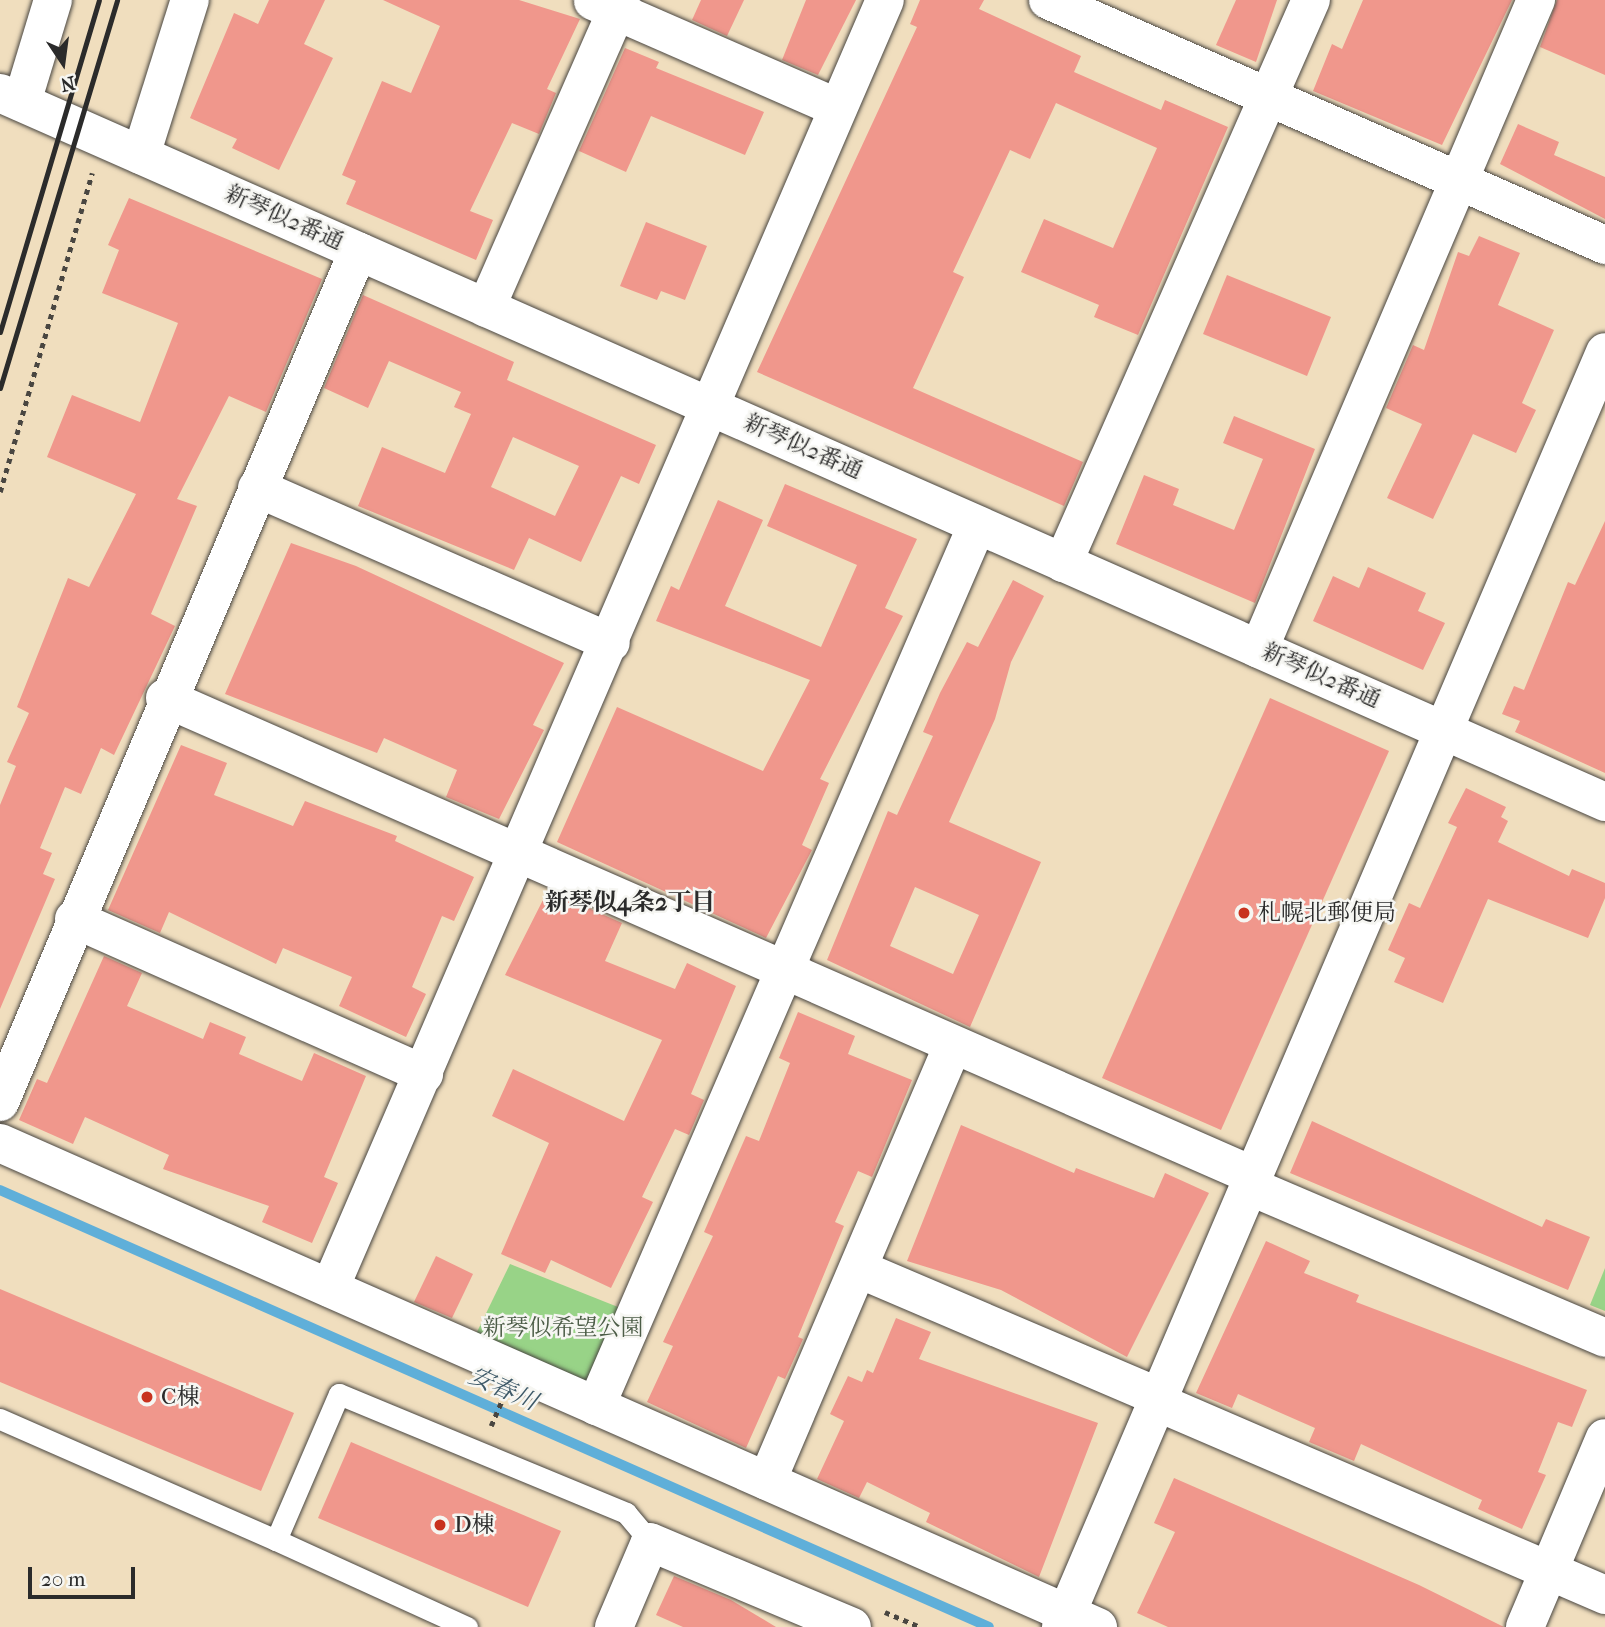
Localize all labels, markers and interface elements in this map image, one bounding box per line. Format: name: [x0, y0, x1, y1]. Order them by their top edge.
north arrow: [28, 28, 98, 98]
text: N: [58, 71, 77, 96]
street label: 新琴似2番通: [220, 180, 348, 256]
street label: 新琴似2番通: [739, 409, 867, 485]
street label: 新琴似2番通: [1257, 638, 1385, 714]
district label: 新琴似4条2丁目: [545, 889, 715, 917]
place label: 札幌北郵便局: [1258, 899, 1396, 927]
marker: 札幌北郵便局: [1236, 905, 1252, 921]
park label: 新琴似希望公園: [483, 1314, 643, 1342]
water label: 安春川: [464, 1361, 542, 1417]
place label: C棟: [161, 1383, 199, 1411]
marker: C棟: [139, 1389, 155, 1405]
place label: D棟: [454, 1511, 495, 1539]
marker: D棟: [432, 1517, 448, 1533]
scale bar: [32, 1554, 138, 1598]
text: 20 m: [41, 1567, 85, 1591]

